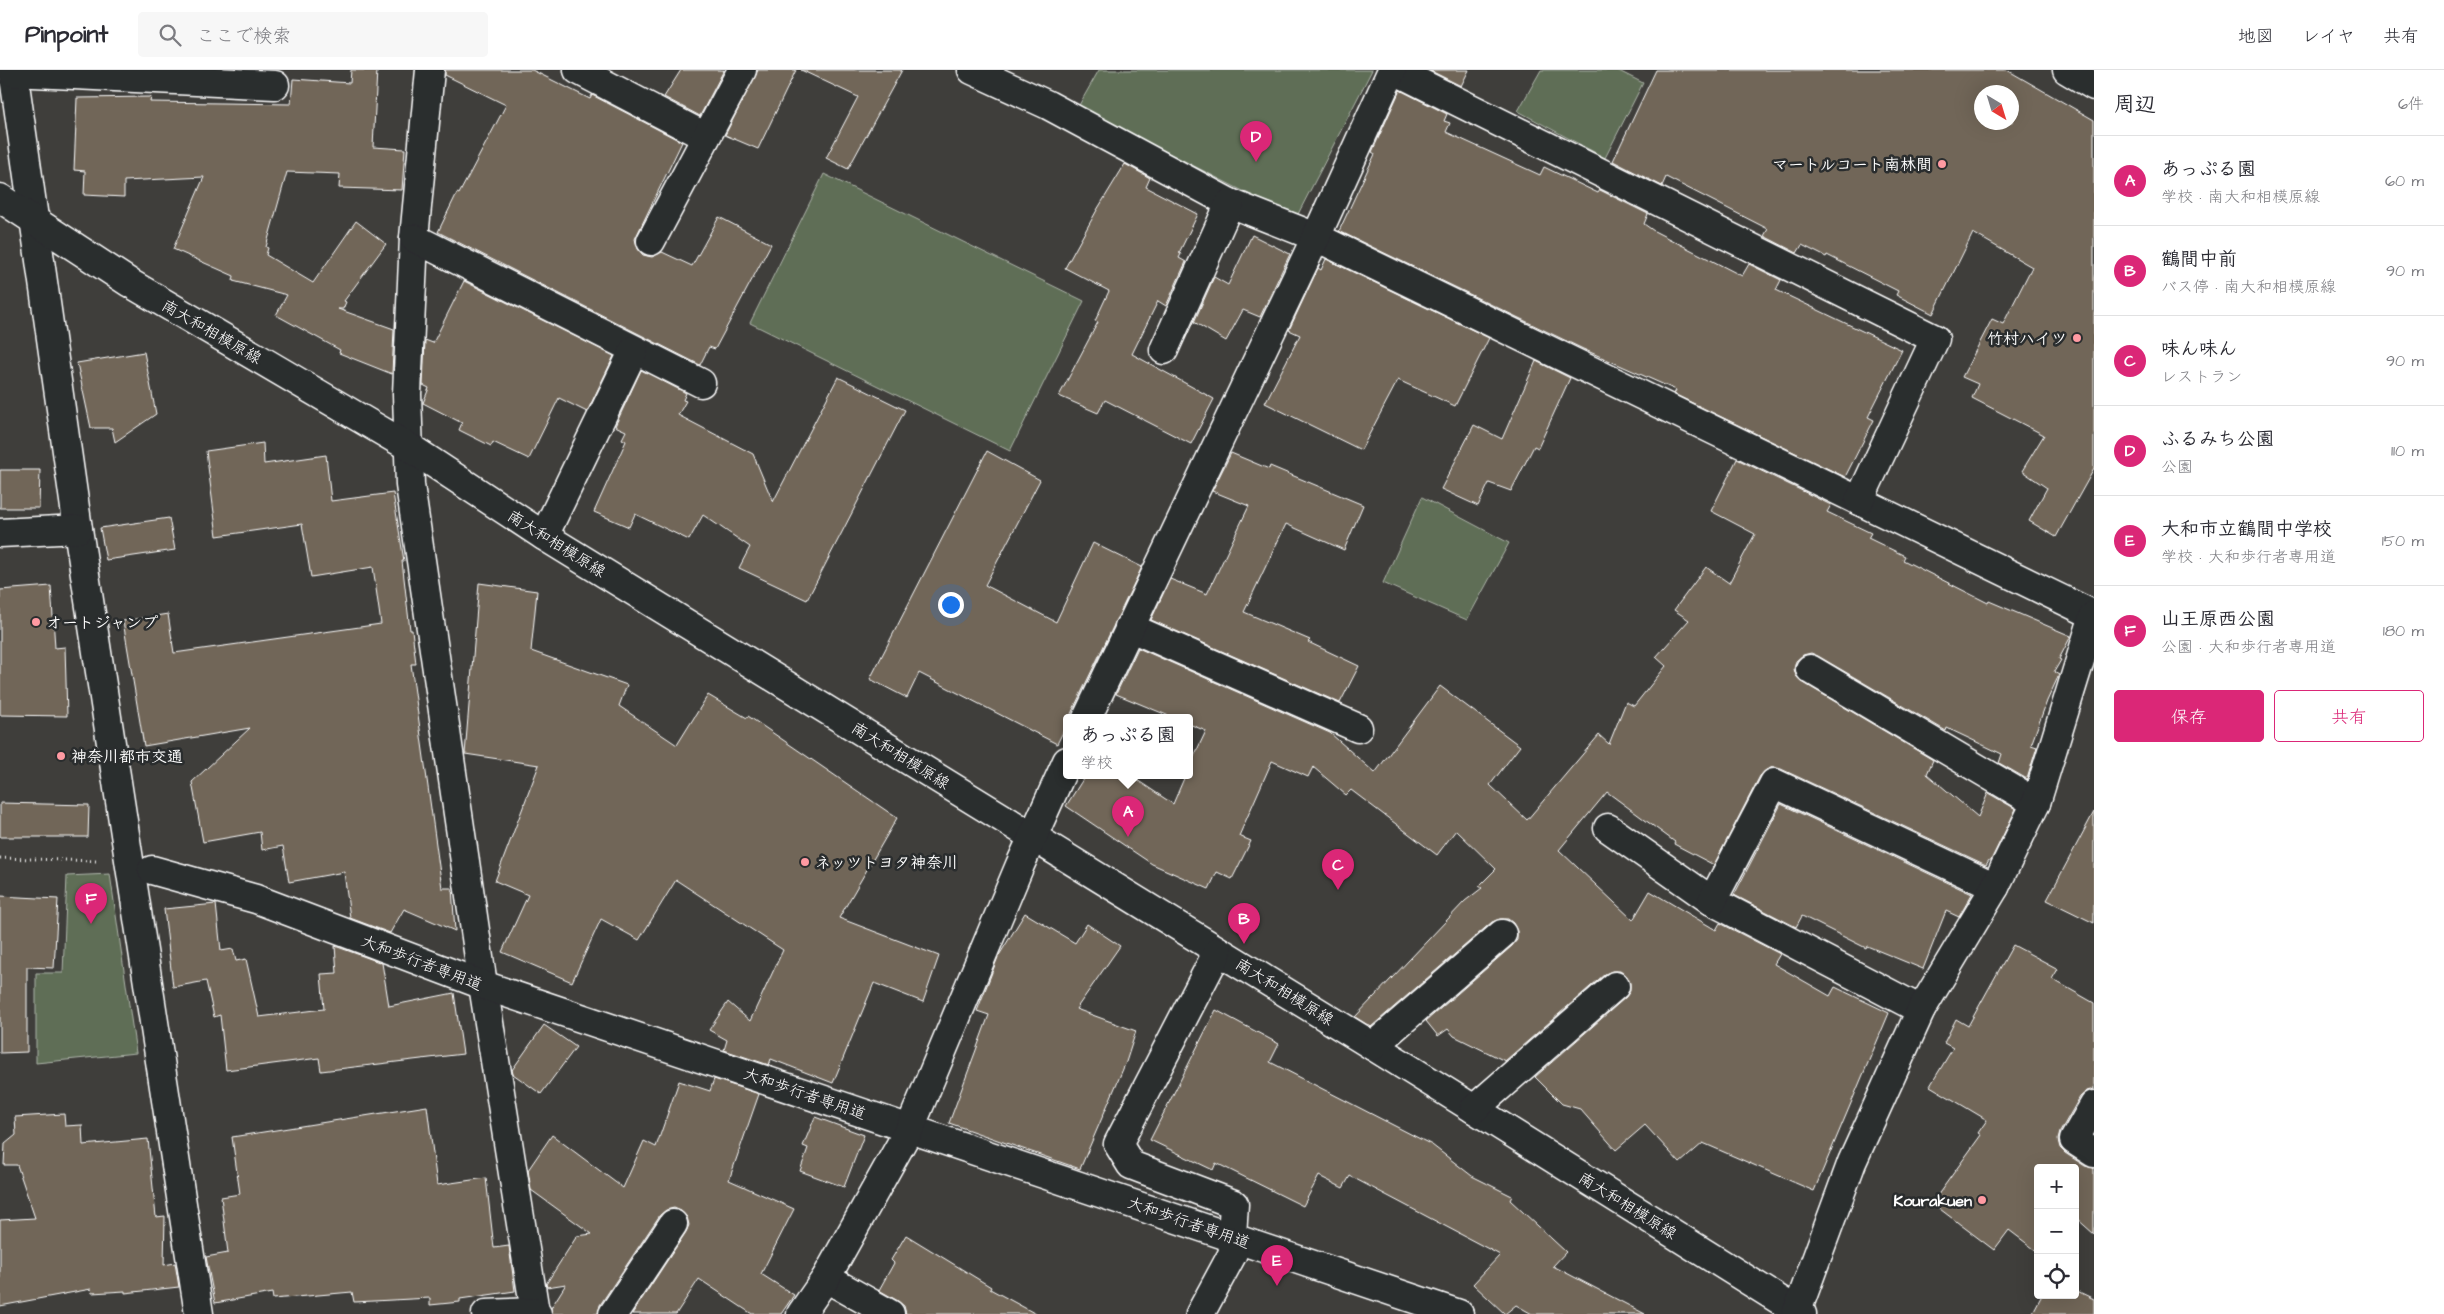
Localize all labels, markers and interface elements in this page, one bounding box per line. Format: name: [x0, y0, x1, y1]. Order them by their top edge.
search box: [138, 12, 488, 57]
text: Pinpoint: [25, 18, 108, 52]
icon: search: [156, 21, 184, 49]
text: ここで検索: [196, 23, 291, 50]
text: 地図: [2238, 24, 2274, 49]
text: レイヤ: [2302, 24, 2355, 49]
text: 共有: [2383, 24, 2419, 49]
north arrow: [1974, 85, 2019, 130]
text: 周辺: [2114, 90, 2156, 119]
text: 6件: [2398, 93, 2424, 115]
pin: D: [1240, 121, 1272, 162]
place label: マートルコート南林間: [1772, 154, 1932, 176]
text: あっぷる園: [2161, 156, 2256, 183]
marker: マートルコート南林間: [1936, 158, 1948, 170]
text: A: [2125, 170, 2135, 192]
text: 60 m: [2385, 170, 2424, 192]
text: 学校 · 南大和相模原線: [2161, 186, 2320, 208]
text: 鶴間中前: [2161, 246, 2237, 273]
text: B: [2124, 260, 2136, 282]
text: 90 m: [2386, 260, 2424, 282]
text: バス停 · 南大和相模原線: [2161, 276, 2336, 298]
street label: 南大和相模原線: [157, 294, 266, 369]
place label: 竹村ハイツ: [1987, 328, 2067, 350]
marker: 竹村ハイツ: [2071, 332, 2083, 344]
text: 味ん味ん: [2161, 336, 2237, 363]
text: C: [2124, 350, 2136, 372]
text: 90 m: [2386, 350, 2424, 372]
text: レストラン: [2161, 366, 2242, 388]
text: ふるみち公園: [2161, 426, 2275, 453]
text: D: [2125, 440, 2135, 462]
text: 110 m: [2391, 440, 2424, 462]
text: 公園: [2161, 456, 2193, 478]
street label: 南大和相模原線: [503, 505, 610, 583]
text: 大和市立鶴間中学校: [2161, 516, 2332, 543]
text: E: [2125, 530, 2135, 552]
text: 150 m: [2382, 530, 2424, 552]
text: 学校 · 大和歩行者専用道: [2161, 546, 2336, 568]
your location: [938, 592, 964, 618]
text: 山王原西公園: [2161, 606, 2275, 633]
place label: オートジャンプ: [46, 612, 158, 634]
marker: オートジャンプ: [30, 616, 42, 628]
text: F: [2124, 620, 2136, 642]
text: 180 m: [2383, 620, 2424, 642]
text: 公園 · 大和歩行者専用道: [2161, 636, 2336, 658]
button: 保存: [2114, 690, 2264, 742]
button: 共有: [2274, 690, 2424, 742]
popup: [1063, 714, 1193, 779]
street label: 南大和相模原線: [847, 717, 954, 795]
text: あっぷる園: [1080, 722, 1176, 749]
place label: 神奈川都市交通: [71, 746, 183, 768]
marker: 神奈川都市交通: [55, 750, 67, 762]
text: 学校: [1080, 752, 1113, 774]
pin: A: [1112, 796, 1144, 837]
pin: C: [1322, 849, 1354, 890]
place label: ネッツトヨタ神奈川: [815, 852, 958, 874]
marker: ネッツトヨタ神奈川: [799, 856, 811, 868]
pin: F: [75, 883, 107, 924]
pin: B: [1228, 903, 1260, 944]
street label: 大和歩行者専用道: [358, 930, 485, 996]
street label: 南大和相模原線: [1231, 953, 1338, 1031]
street label: 大和歩行者専用道: [741, 1063, 869, 1125]
map controls: [2034, 1164, 2079, 1299]
button: +: [2034, 1164, 2079, 1209]
street label: 南大和相模原線: [1574, 1167, 1681, 1245]
place label: Kourakuen: [1894, 1190, 1972, 1212]
street label: 大和歩行者専用道: [1125, 1192, 1253, 1254]
marker: Kourakuen: [1976, 1194, 1988, 1206]
button: −: [2034, 1209, 2079, 1254]
pin: E: [1261, 1245, 1293, 1286]
button: locate: [2034, 1254, 2079, 1299]

